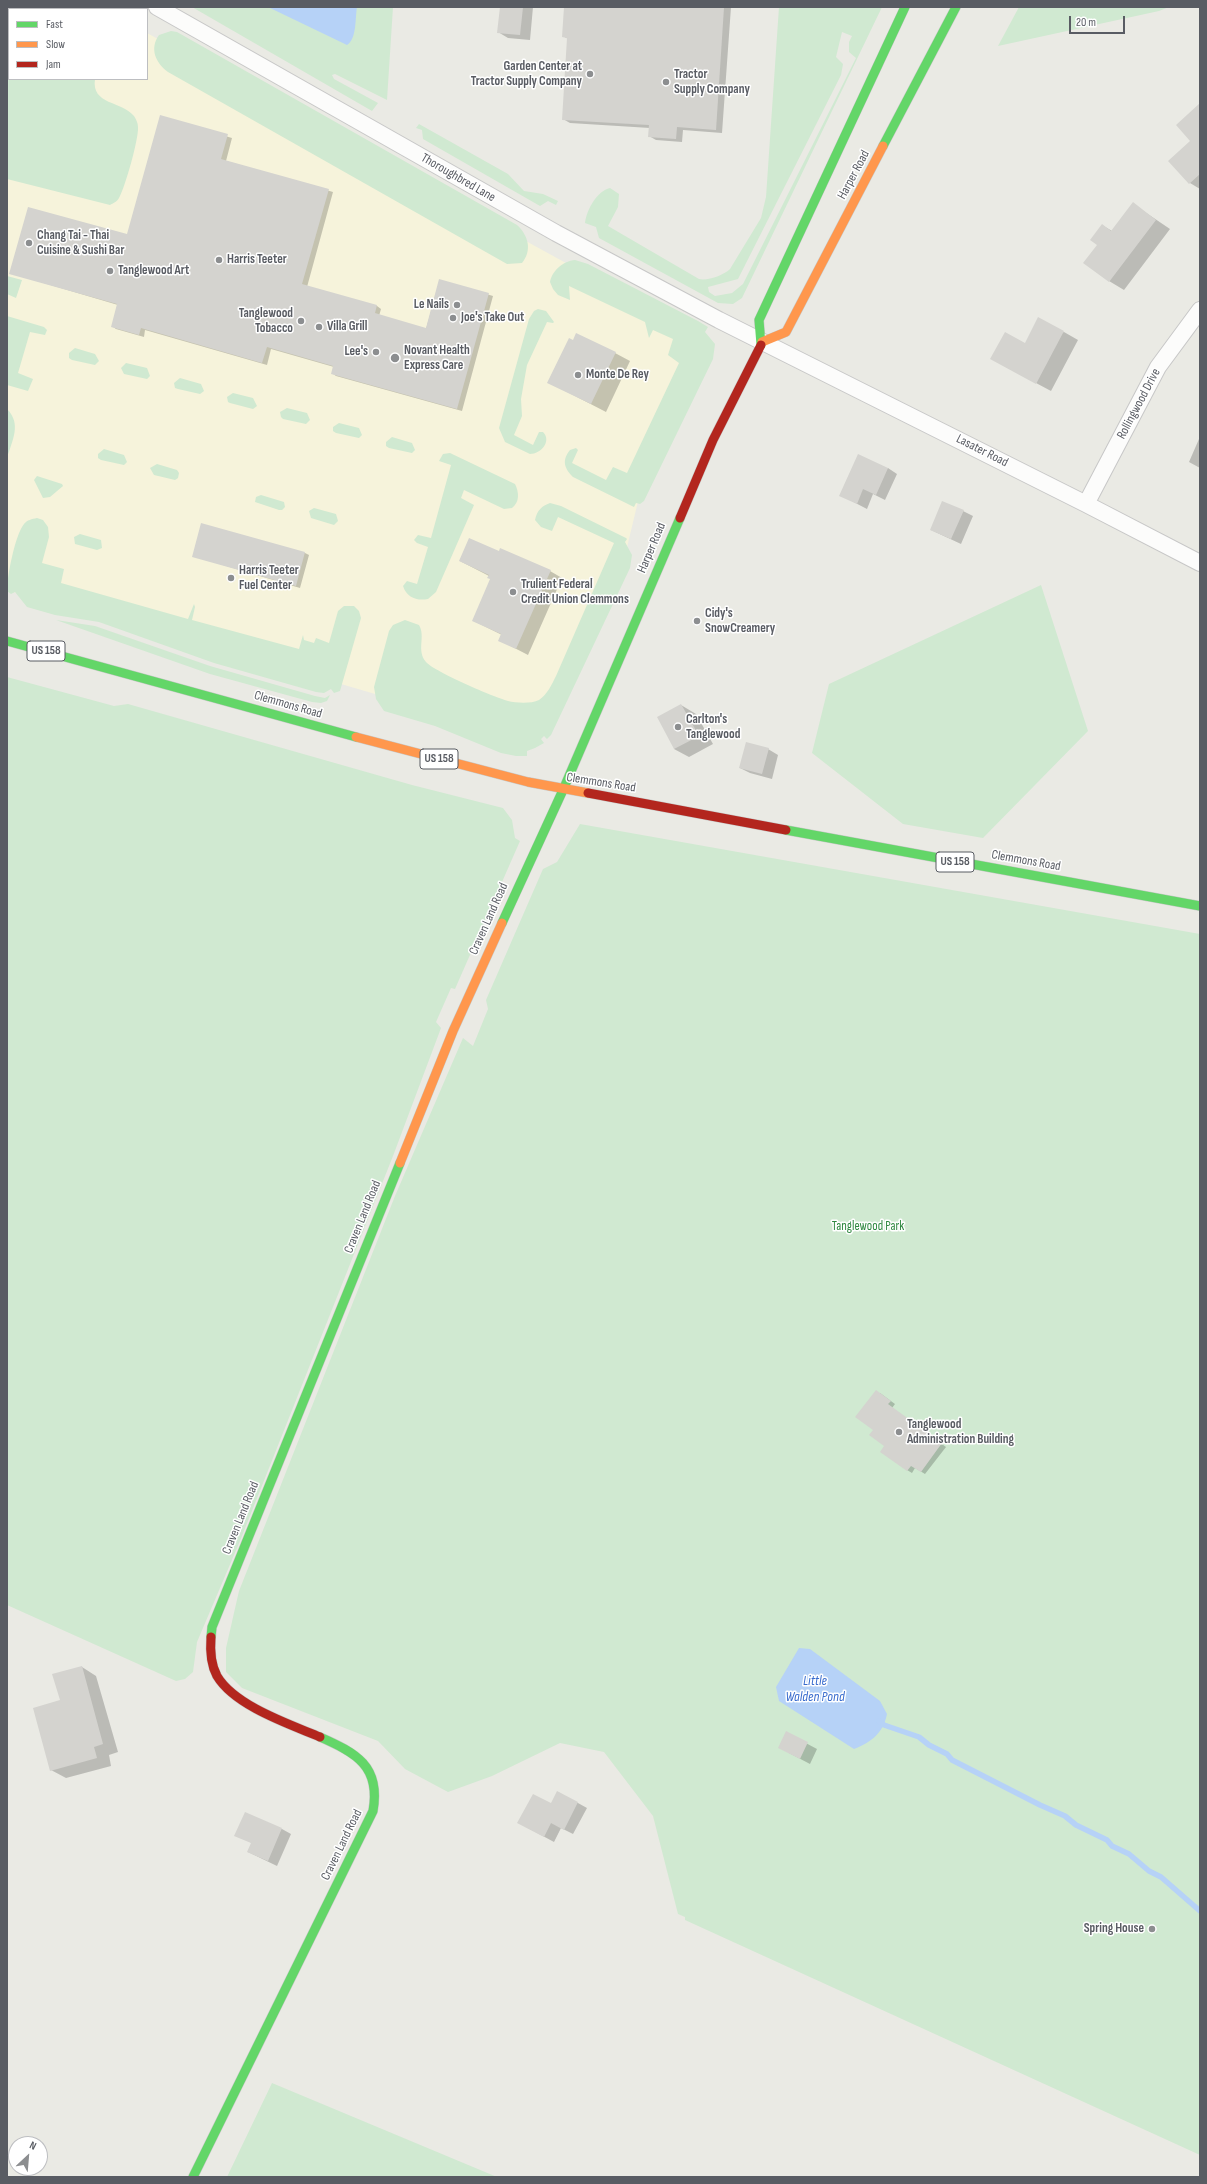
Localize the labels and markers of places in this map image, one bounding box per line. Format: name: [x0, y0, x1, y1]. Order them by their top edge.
place label: Garden Center at Tractor Supply Company: [471, 59, 582, 90]
place label: Tractor Supply Company: [674, 67, 750, 98]
marker: Garden Center at Tractor Supply Company: [585, 69, 595, 79]
marker: Tractor Supply Company: [661, 77, 671, 87]
place label: Chang Tai - Thai Cuisine & Sushi Bar: [37, 228, 124, 259]
marker: Chang Tai - Thai Cuisine & Sushi Bar: [24, 238, 34, 248]
place label: Harris Teeter: [227, 252, 287, 268]
marker: Harris Teeter: [214, 255, 224, 265]
place label: Tanglewood Art: [118, 263, 189, 279]
marker: Tanglewood Art: [105, 266, 115, 276]
place label: Le Nails: [414, 297, 449, 313]
marker: Le Nails: [452, 300, 462, 310]
place label: Tanglewood Tobacco: [239, 306, 293, 337]
place label: Joe's Take Out: [461, 310, 524, 326]
marker: Joe's Take Out: [448, 313, 458, 323]
marker: Tanglewood Tobacco: [296, 316, 306, 326]
place label: Villa Grill: [327, 319, 367, 335]
marker: Villa Grill: [314, 322, 324, 332]
place label: Novant Health Express Care: [404, 343, 470, 374]
place label: Lee's: [345, 344, 368, 360]
marker: Lee's: [371, 347, 381, 357]
marker: Novant Health Express Care: [389, 352, 401, 364]
place label: Monte De Rey: [586, 367, 649, 383]
marker: Monte De Rey: [573, 370, 583, 380]
place label: Harris Teeter Fuel Center: [239, 563, 299, 594]
marker: Harris Teeter Fuel Center: [226, 573, 236, 583]
place label: Trulient Federal Credit Union Clemmons: [521, 577, 629, 608]
marker: Trulient Federal Credit Union Clemmons: [508, 587, 518, 597]
place label: Cidy's SnowCreamery: [705, 606, 775, 637]
marker: Cidy's SnowCreamery: [692, 616, 702, 626]
place label: Carlton's Tanglewood: [686, 712, 740, 743]
marker: Carlton's Tanglewood: [673, 722, 683, 732]
place label: Tanglewood Administration Building: [907, 1417, 1014, 1448]
marker: Tanglewood Administration Building: [894, 1427, 904, 1437]
place label: Spring House: [1084, 1921, 1144, 1937]
marker: Spring House: [1147, 1924, 1157, 1934]

